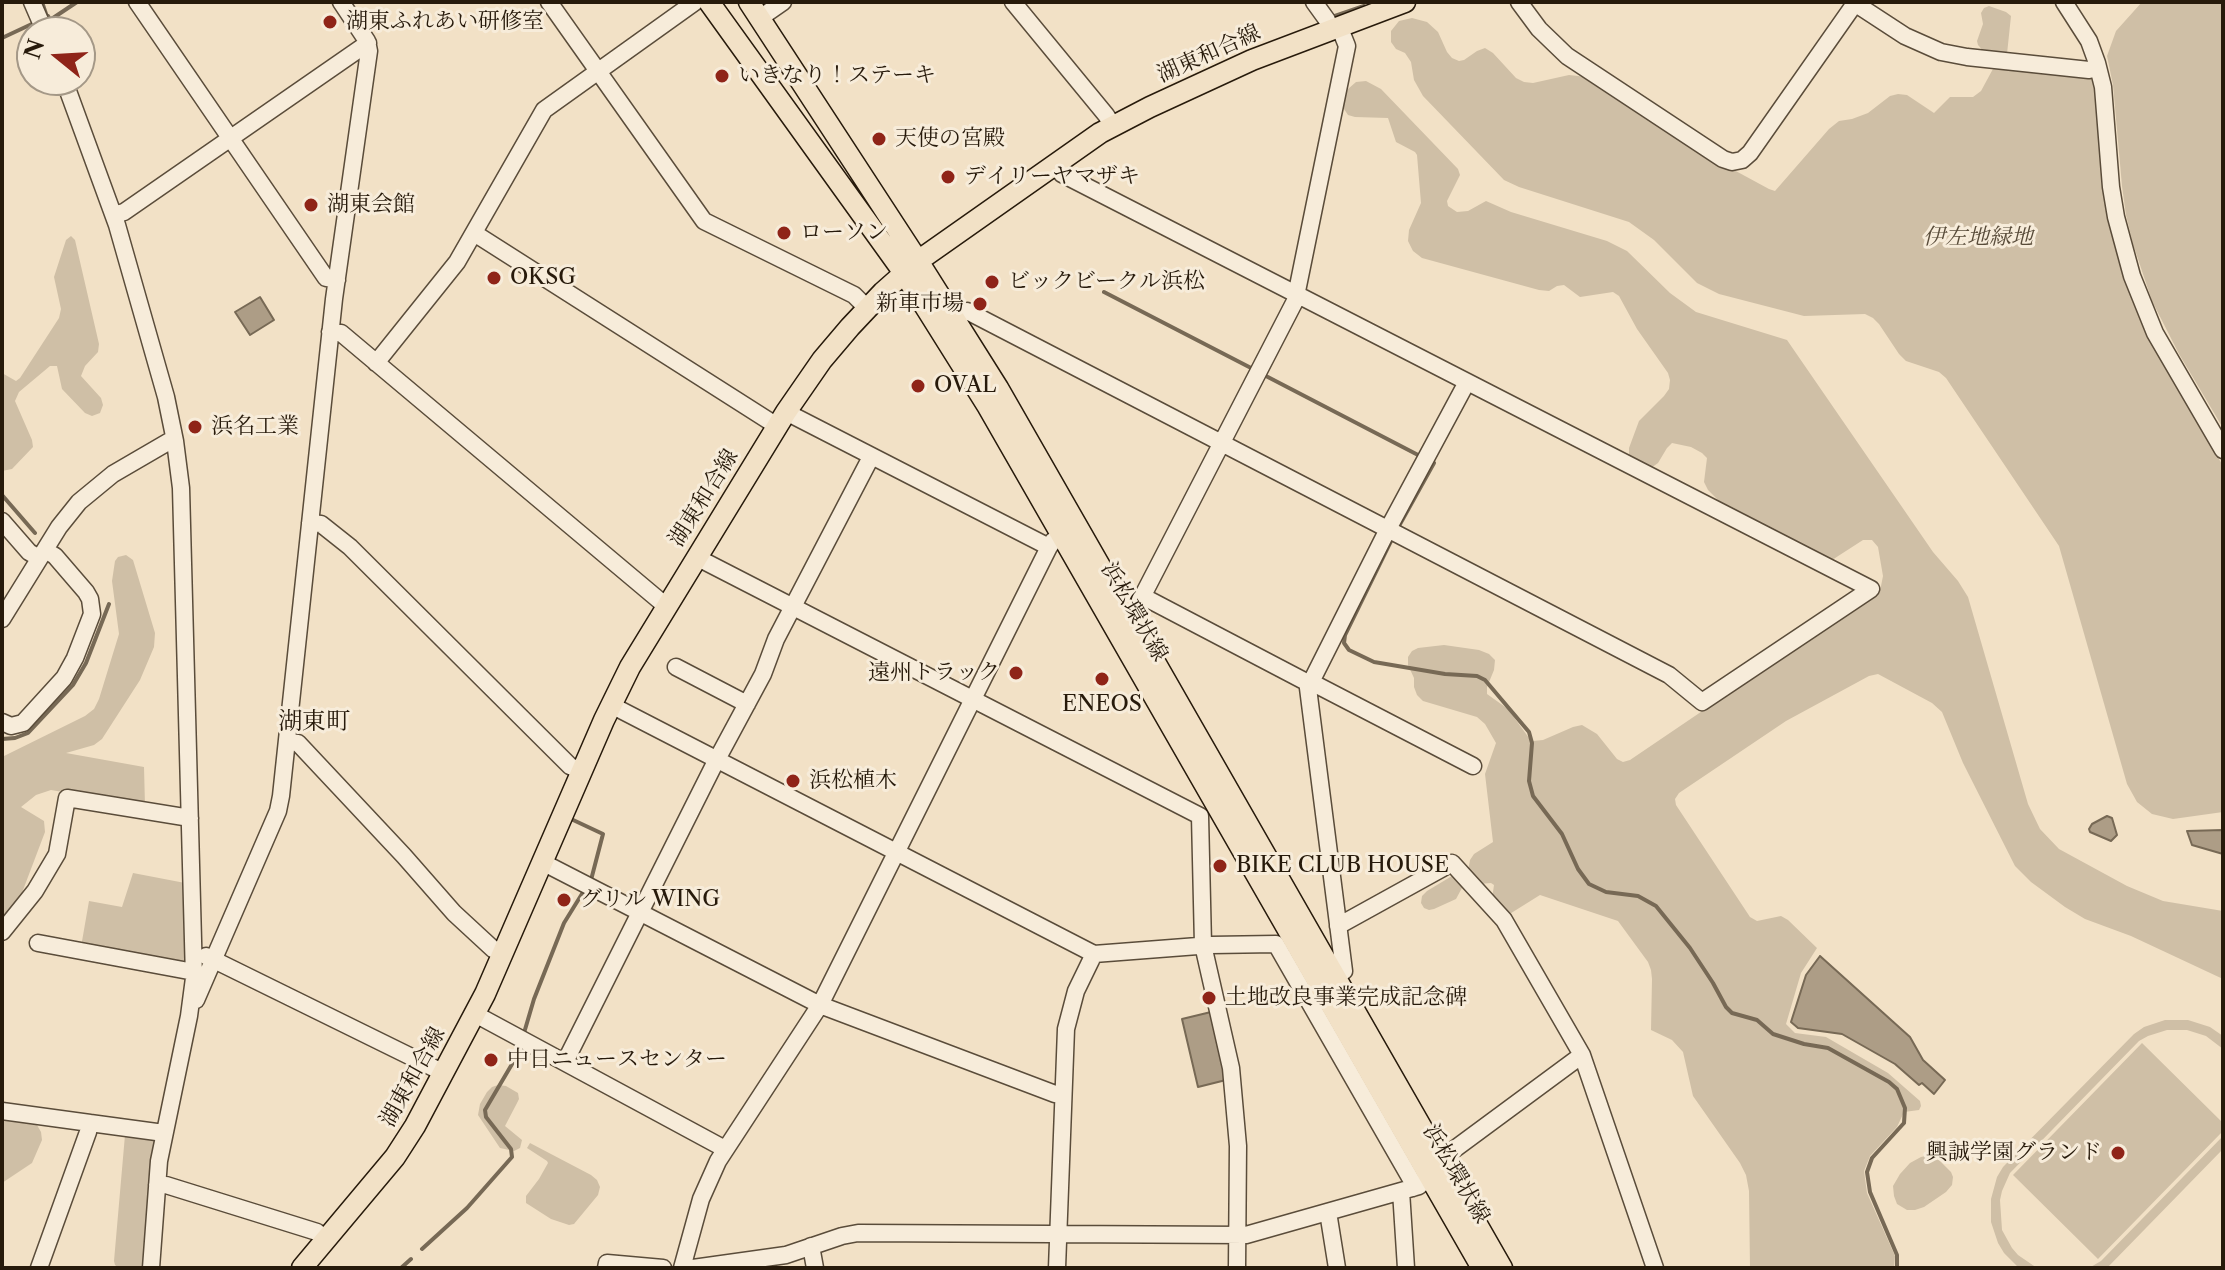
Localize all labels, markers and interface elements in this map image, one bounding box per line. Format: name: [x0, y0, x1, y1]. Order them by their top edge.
place label: 湖東ふれあい研修室: [346, 9, 544, 35]
marker: 湖東ふれあい研修室: [321, 13, 339, 31]
north arrow: [16, 16, 96, 96]
street label: 湖東和合線: [1153, 20, 1265, 88]
text: N: [19, 36, 50, 62]
place label: いきなり！ステーキ: [738, 63, 936, 89]
marker: いきなり！ステーキ: [713, 67, 731, 85]
place label: 天使の宮殿: [895, 126, 1005, 152]
marker: 天使の宮殿: [870, 130, 888, 148]
place label: デイリーヤマザキ: [964, 164, 1140, 190]
marker: デイリーヤマザキ: [939, 168, 957, 186]
place label: 湖東会館: [327, 192, 415, 218]
marker: 湖東会館: [302, 196, 320, 214]
place label: ローソン: [800, 220, 888, 246]
marker: ローソン: [775, 224, 793, 242]
park label: 伊左地緑地: [1923, 225, 2033, 251]
place label: OKSG: [510, 265, 576, 291]
marker: OKSG: [485, 269, 503, 287]
place label: ビックビークル浜松: [1008, 269, 1205, 295]
marker: ビックビークル浜松: [983, 273, 1001, 291]
place label: 新車市場: [876, 291, 964, 317]
marker: 新車市場: [971, 295, 989, 313]
place label: OVAL: [934, 373, 996, 399]
marker: OVAL: [909, 377, 927, 395]
place label: 浜名工業: [211, 414, 299, 440]
marker: 浜名工業: [186, 418, 204, 436]
street label: 湖東和合線: [664, 444, 744, 552]
street label: 浜松環状線: [1095, 558, 1173, 666]
place label: 遠州トラック: [868, 660, 1000, 686]
marker: 遠州トラック: [1007, 664, 1025, 682]
marker: ENEOS: [1093, 670, 1111, 688]
place label: ENEOS: [1062, 692, 1142, 718]
district label: 湖東町: [278, 708, 350, 736]
place label: 浜松植木: [809, 768, 897, 794]
marker: 浜松植木: [784, 772, 802, 790]
place label: BIKE CLUB HOUSE: [1236, 853, 1449, 879]
marker: BIKE CLUB HOUSE: [1211, 857, 1229, 875]
place label: グリル WING: [580, 887, 720, 913]
marker: グリル WING: [555, 891, 573, 909]
place label: 土地改良事業完成記念碑: [1225, 985, 1467, 1011]
marker: 土地改良事業完成記念碑: [1200, 989, 1218, 1007]
street label: 湖東和合線: [375, 1022, 451, 1132]
place label: 中日ニュースセンター: [507, 1047, 727, 1073]
marker: 中日ニュースセンター: [482, 1051, 500, 1069]
street label: 浜松環状線: [1417, 1120, 1495, 1228]
place label: 興誠学園グランド: [1926, 1140, 2102, 1166]
marker: 興誠学園グランド: [2109, 1144, 2127, 1162]

